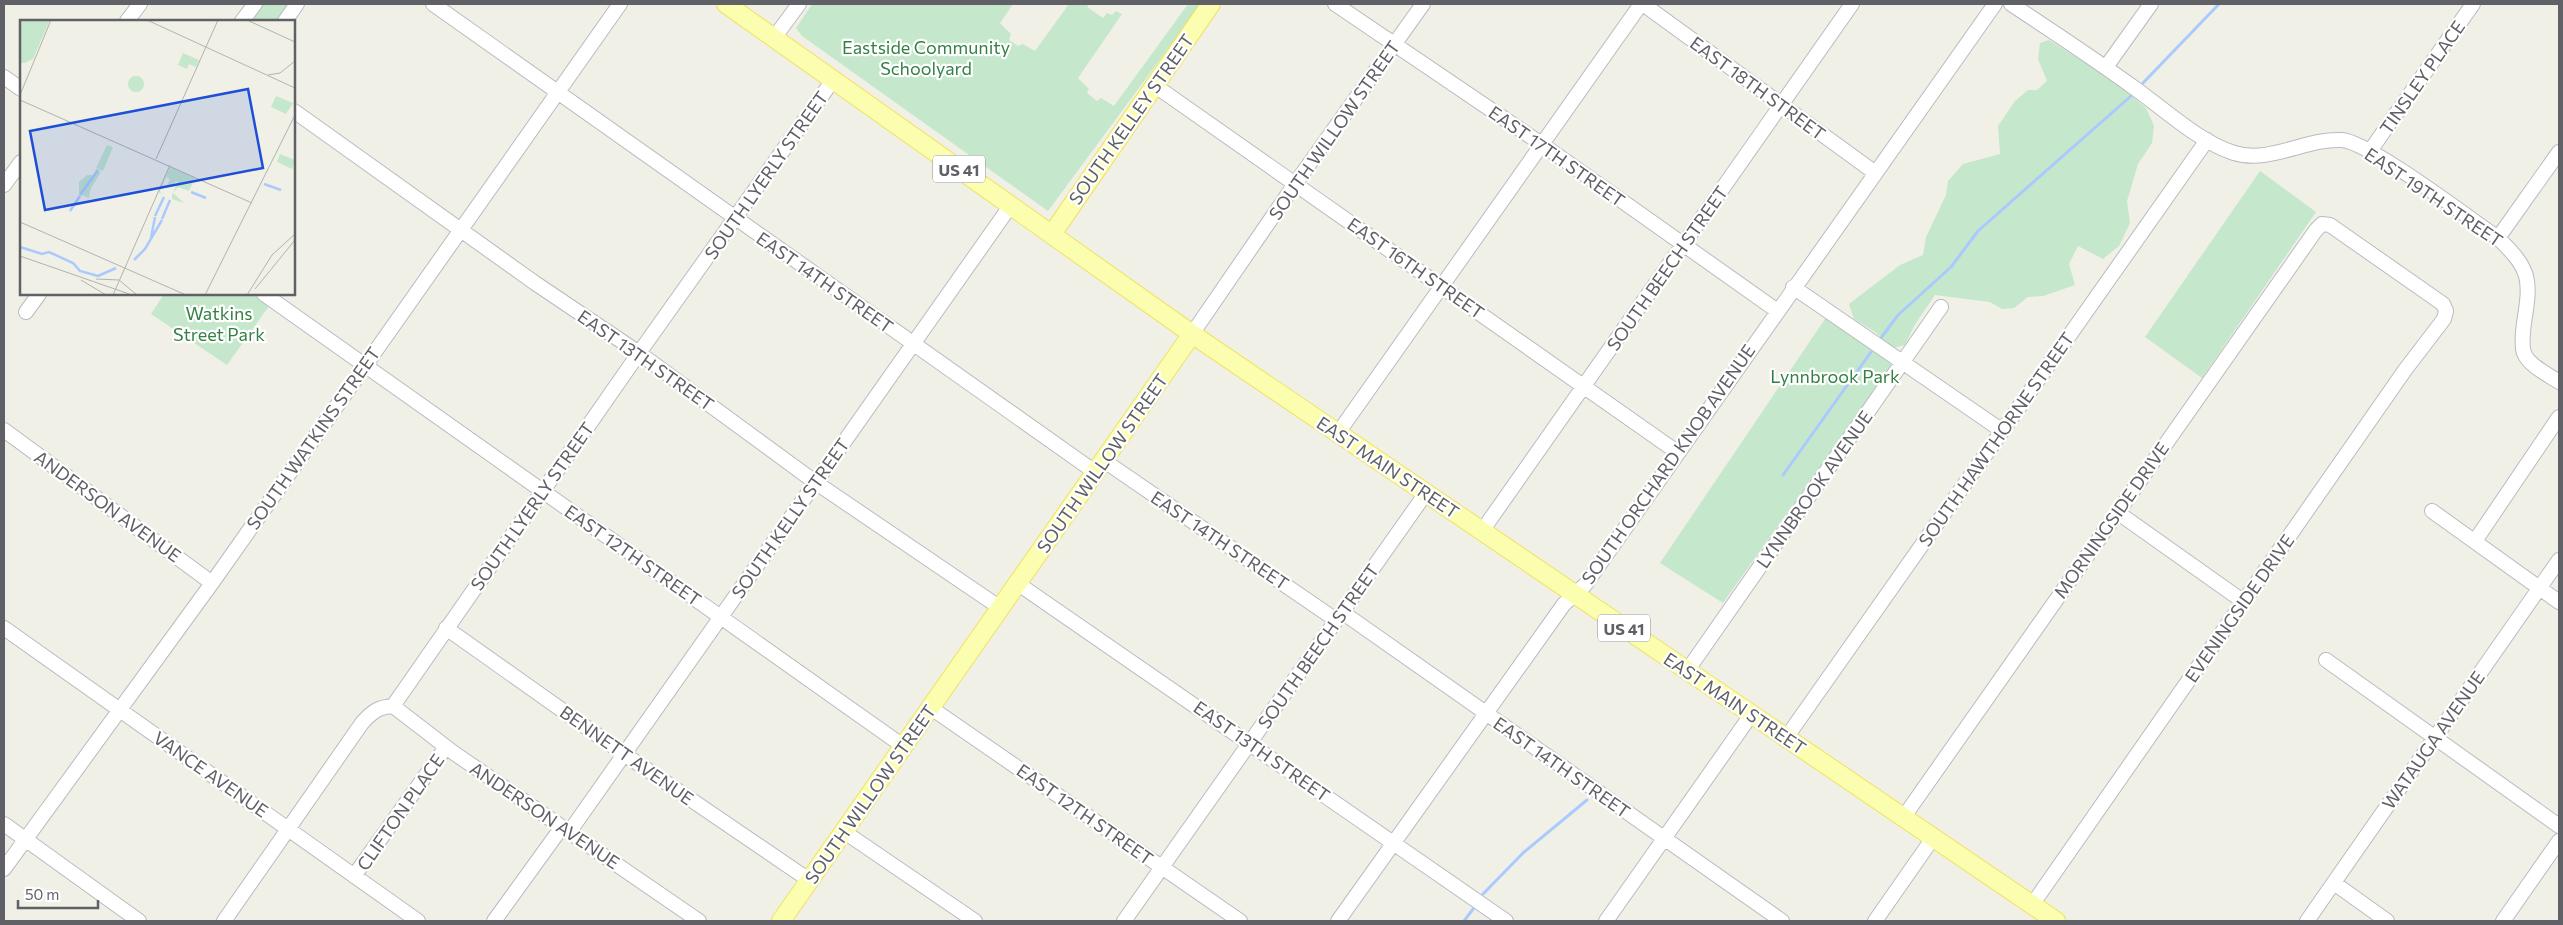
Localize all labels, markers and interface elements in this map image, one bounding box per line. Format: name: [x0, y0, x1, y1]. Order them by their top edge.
street label: TINSLEY PLACE: [2375, 16, 2469, 138]
inset map: [20, 20, 295, 295]
street label: SOUTH KELLEY STREET: [1064, 30, 1198, 208]
street label: EAST 18TH STREET: [1686, 32, 1830, 144]
park label: Eastside Community Schoolyard: [842, 36, 1010, 79]
street label: SOUTH WILLOW STREET: [1264, 36, 1404, 224]
street label: SOUTH LYERLY STREET: [700, 87, 832, 263]
street label: EAST 17TH STREET: [1485, 101, 1629, 211]
street label: EAST 19TH STREET: [2361, 143, 2507, 251]
road number: US 41: [933, 156, 985, 182]
street label: SOUTH BEECH STREET: [1602, 181, 1732, 355]
street label: EAST 16TH STREET: [1343, 213, 1489, 323]
street label: EAST 14TH STREET: [753, 227, 897, 337]
park label: Watkins Street Park: [173, 302, 265, 345]
street label: EAST 13TH STREET: [574, 305, 718, 415]
street label: SOUTH HAWTHORNE STREET: [1914, 328, 2078, 550]
street label: SOUTH ORCHARD KNOB AVENUE: [1577, 340, 1759, 588]
street label: SOUTH WATKINS STREET: [242, 342, 384, 534]
park label: Lynnbrook Park: [1770, 365, 1900, 387]
street label: SOUTH WILLOW STREET: [1032, 369, 1172, 557]
street label: LYNNBROOK AVENUE: [1751, 406, 1877, 572]
street label: EAST MAIN STREET: [1313, 411, 1463, 523]
street label: SOUTH LYERLY STREET: [466, 418, 598, 594]
street label: SOUTH KELLY STREET: [726, 434, 854, 602]
street label: MORNINGSIDE DRIVE: [2049, 438, 2173, 602]
street label: ANDERSON AVENUE: [30, 445, 186, 567]
street label: EAST 14TH STREET: [1147, 486, 1293, 594]
street label: EAST 12TH STREET: [561, 500, 705, 610]
street label: EVENINGSIDE DRIVE: [2180, 530, 2298, 686]
street label: SOUTH BEECH STREET: [1253, 559, 1383, 733]
road number: US 41: [1598, 614, 1650, 641]
street label: EAST MAIN STREET: [1660, 647, 1810, 759]
street label: WATAUGA AVENUE: [2377, 667, 2489, 813]
street label: EAST 13TH STREET: [1190, 696, 1334, 806]
street label: SOUTH WILLOW STREET: [800, 700, 940, 888]
street label: BENNETT AVENUE: [556, 701, 698, 809]
street label: EAST 14TH STREET: [1490, 712, 1634, 822]
street label: VANCE AVENUE: [149, 726, 273, 822]
street label: CLIFTON PLACE: [352, 750, 448, 874]
street label: ANDERSON AVENUE: [466, 757, 624, 873]
street label: EAST 12TH STREET: [1013, 759, 1157, 869]
scale bar: [18, 878, 98, 910]
text: 50 m: [25, 885, 59, 903]

